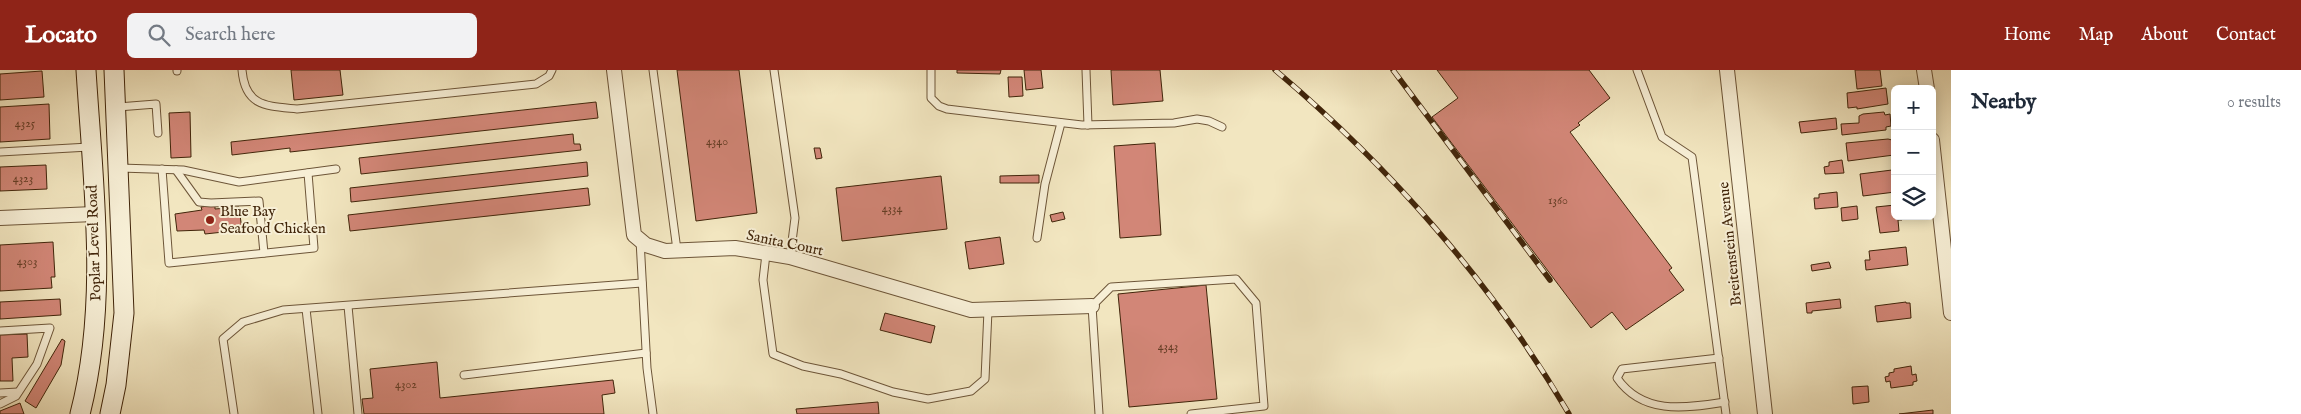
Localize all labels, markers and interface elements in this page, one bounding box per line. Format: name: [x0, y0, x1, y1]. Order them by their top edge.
search box: [127, 13, 477, 58]
text: Locato: [25, 20, 97, 51]
icon: search: [145, 21, 173, 49]
text: Search here: [185, 23, 276, 47]
text: Home: [2004, 24, 2051, 47]
text: Map: [2079, 24, 2113, 47]
text: About: [2141, 24, 2188, 47]
text: Contact: [2216, 24, 2276, 47]
map controls: [1891, 85, 1936, 220]
button: +: [1891, 85, 1936, 130]
text: Nearby: [1971, 89, 2036, 116]
text: 0 results: [2227, 93, 2281, 113]
house number: 4325: [15, 116, 36, 131]
button: −: [1891, 130, 1936, 175]
house number: 4340: [706, 134, 728, 149]
house number: 4323: [13, 171, 33, 186]
button: layers: [1891, 175, 1936, 220]
street label: Breitenstein Avenue: [1714, 181, 1746, 307]
street label: Poplar Level Road: [82, 184, 106, 301]
house number: 1360: [1548, 193, 1568, 208]
house number: 4334: [882, 201, 902, 216]
place label: Blue Bay Seafood Chicken: [220, 202, 326, 238]
marker: Blue Bay Seafood Chicken: [204, 214, 216, 226]
street label: Sanita Court: [745, 226, 825, 260]
house number: 4303: [17, 254, 37, 269]
house number: 4343: [1158, 339, 1178, 354]
house number: 4302: [395, 377, 417, 392]

